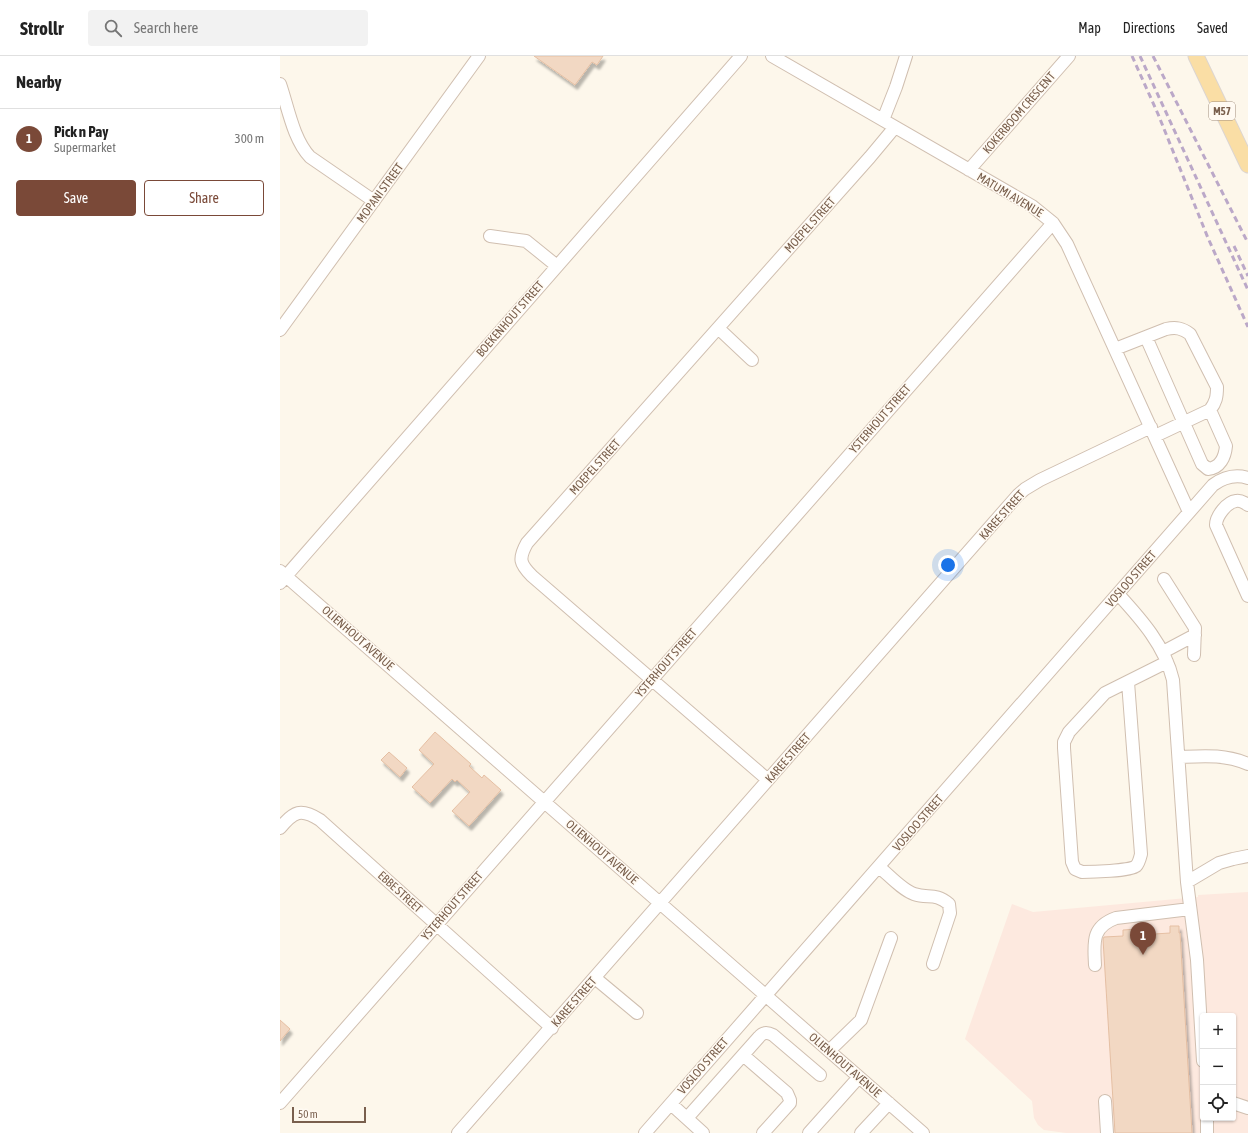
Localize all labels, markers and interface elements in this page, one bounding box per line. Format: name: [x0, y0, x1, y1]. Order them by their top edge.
search box: [88, 10, 368, 46]
text: Strollr: [20, 17, 64, 39]
icon: search: [102, 17, 124, 39]
text: Search here: [134, 19, 198, 36]
text: Map: [1078, 20, 1101, 36]
text: Directions: [1123, 20, 1175, 36]
text: Saved: [1197, 20, 1228, 36]
street label: KOKERBOOM CRESCENT: [980, 69, 1059, 157]
text: Nearby: [16, 72, 62, 92]
road number: M57: [1209, 102, 1235, 120]
text: Pick n Pay: [54, 123, 108, 140]
text: 1: [26, 131, 32, 146]
text: 300 m: [235, 131, 264, 146]
text: Supermarket: [54, 140, 116, 155]
street label: MOPANI STREET: [354, 160, 407, 225]
street label: MATUMI AVENUE: [974, 170, 1046, 220]
button: Save: [16, 180, 136, 216]
button: Share: [144, 180, 264, 216]
street label: MOEPEL STREET: [782, 194, 839, 255]
street label: BOEKENHOUT STREET: [473, 278, 547, 360]
street label: YSTERHOUT STREET: [846, 381, 914, 456]
street label: MOEPEL STREET: [567, 436, 624, 497]
street label: KAREE STREET: [976, 487, 1028, 543]
street label: VOSLOO STREET: [1103, 548, 1160, 610]
your location: [938, 555, 958, 575]
street label: OLIENHOUT AVENUE: [319, 603, 397, 673]
street label: YSTERHOUT STREET: [632, 625, 700, 700]
street label: KAREE STREET: [763, 730, 814, 786]
street label: VOSLOO STREET: [890, 792, 947, 854]
street label: OLIENHOUT AVENUE: [563, 817, 641, 887]
street label: EBBE STREET: [375, 868, 426, 916]
street label: YSTERHOUT STREET: [418, 868, 486, 943]
pin: 1: [1130, 922, 1156, 955]
street label: KAREE STREET: [549, 974, 600, 1030]
map controls: [1200, 1013, 1236, 1121]
button: +: [1200, 1013, 1236, 1049]
street label: OLIENHOUT AVENUE: [806, 1030, 884, 1100]
street label: VOSLOO STREET: [675, 1035, 732, 1097]
button: −: [1200, 1049, 1236, 1085]
button: locate: [1200, 1085, 1236, 1121]
scale bar: [292, 1105, 366, 1124]
text: 50 m: [298, 1108, 318, 1120]

